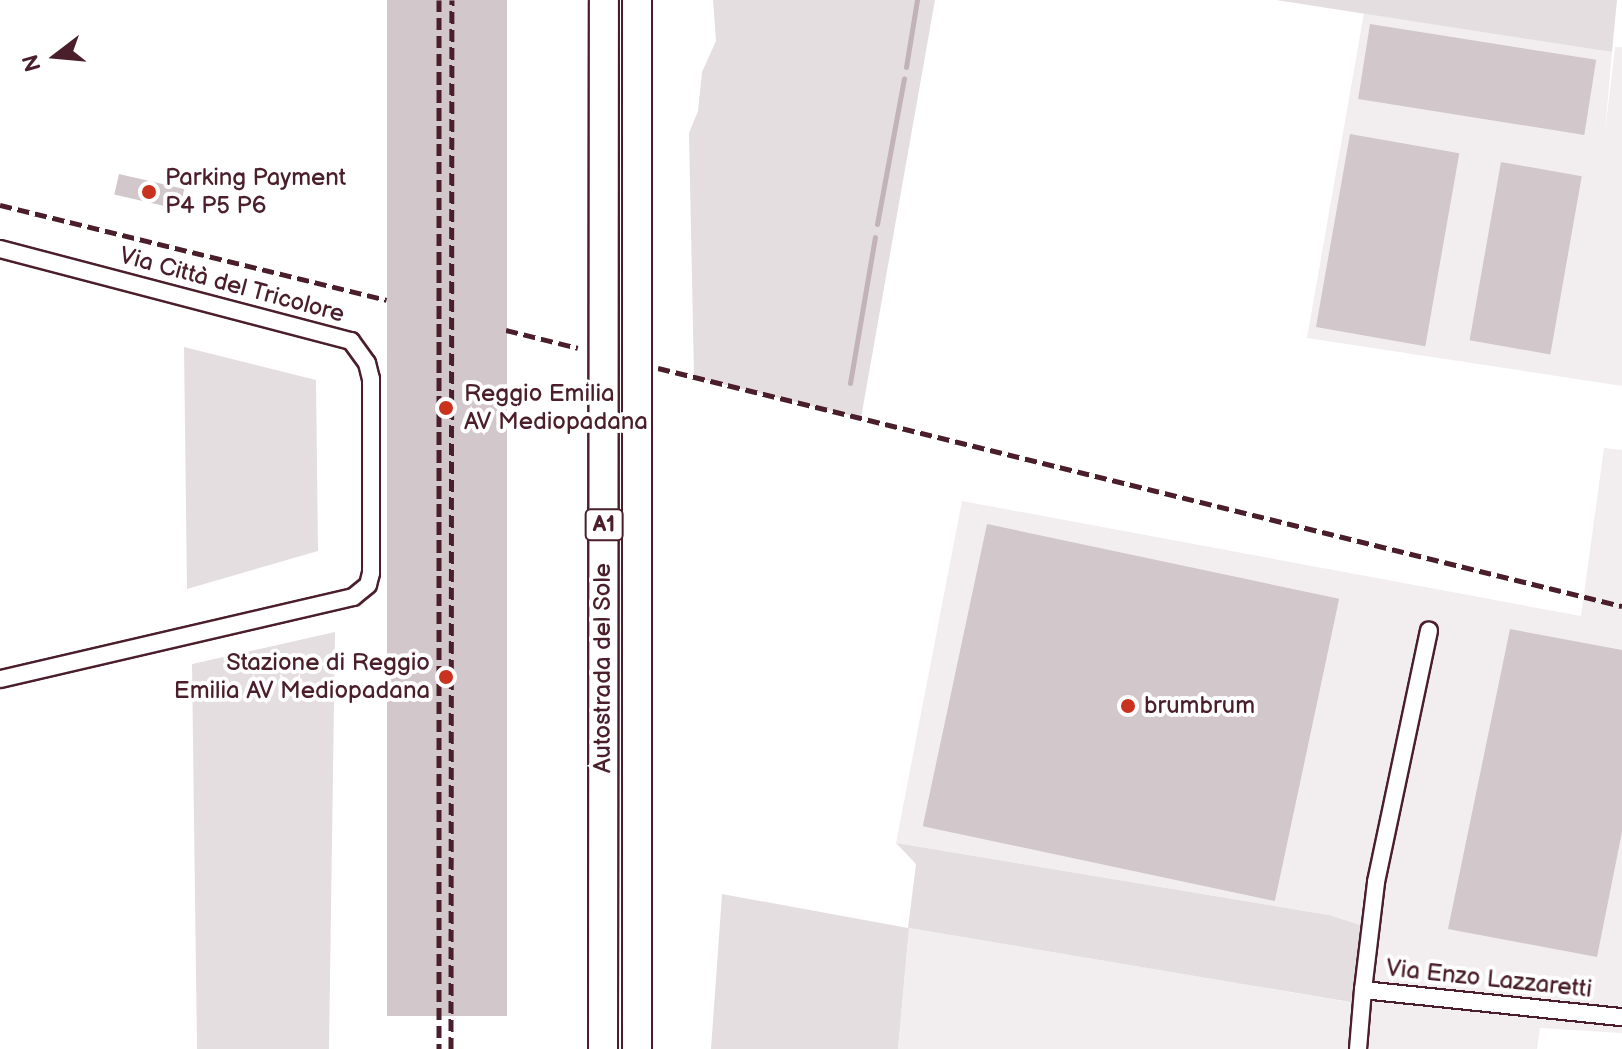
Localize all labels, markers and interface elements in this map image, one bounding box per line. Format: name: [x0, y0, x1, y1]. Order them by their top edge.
north arrow: [16, 16, 96, 96]
text: N: [17, 51, 48, 74]
place label: Parking Payment P4 P5 P6: [165, 164, 346, 220]
marker: Parking Payment P4 P5 P6: [140, 183, 158, 201]
street label: Via Città del Tricolore: [116, 241, 348, 329]
place label: Reggio Emilia AV Mediopadana: [464, 380, 648, 436]
marker: Reggio Emilia AV Mediopadana: [435, 397, 457, 419]
road number: A1: [584, 507, 624, 543]
street label: Autostrada del Sole: [589, 563, 617, 773]
place label: Stazione di Reggio Emilia AV Mediopadana: [174, 649, 430, 705]
marker: Stazione di Reggio Emilia AV Mediopadana: [437, 668, 455, 686]
place label: brumbrum: [1144, 692, 1255, 720]
marker: brumbrum: [1119, 697, 1137, 715]
street label: Via Enzo Lazzaretti: [1385, 954, 1593, 1004]

